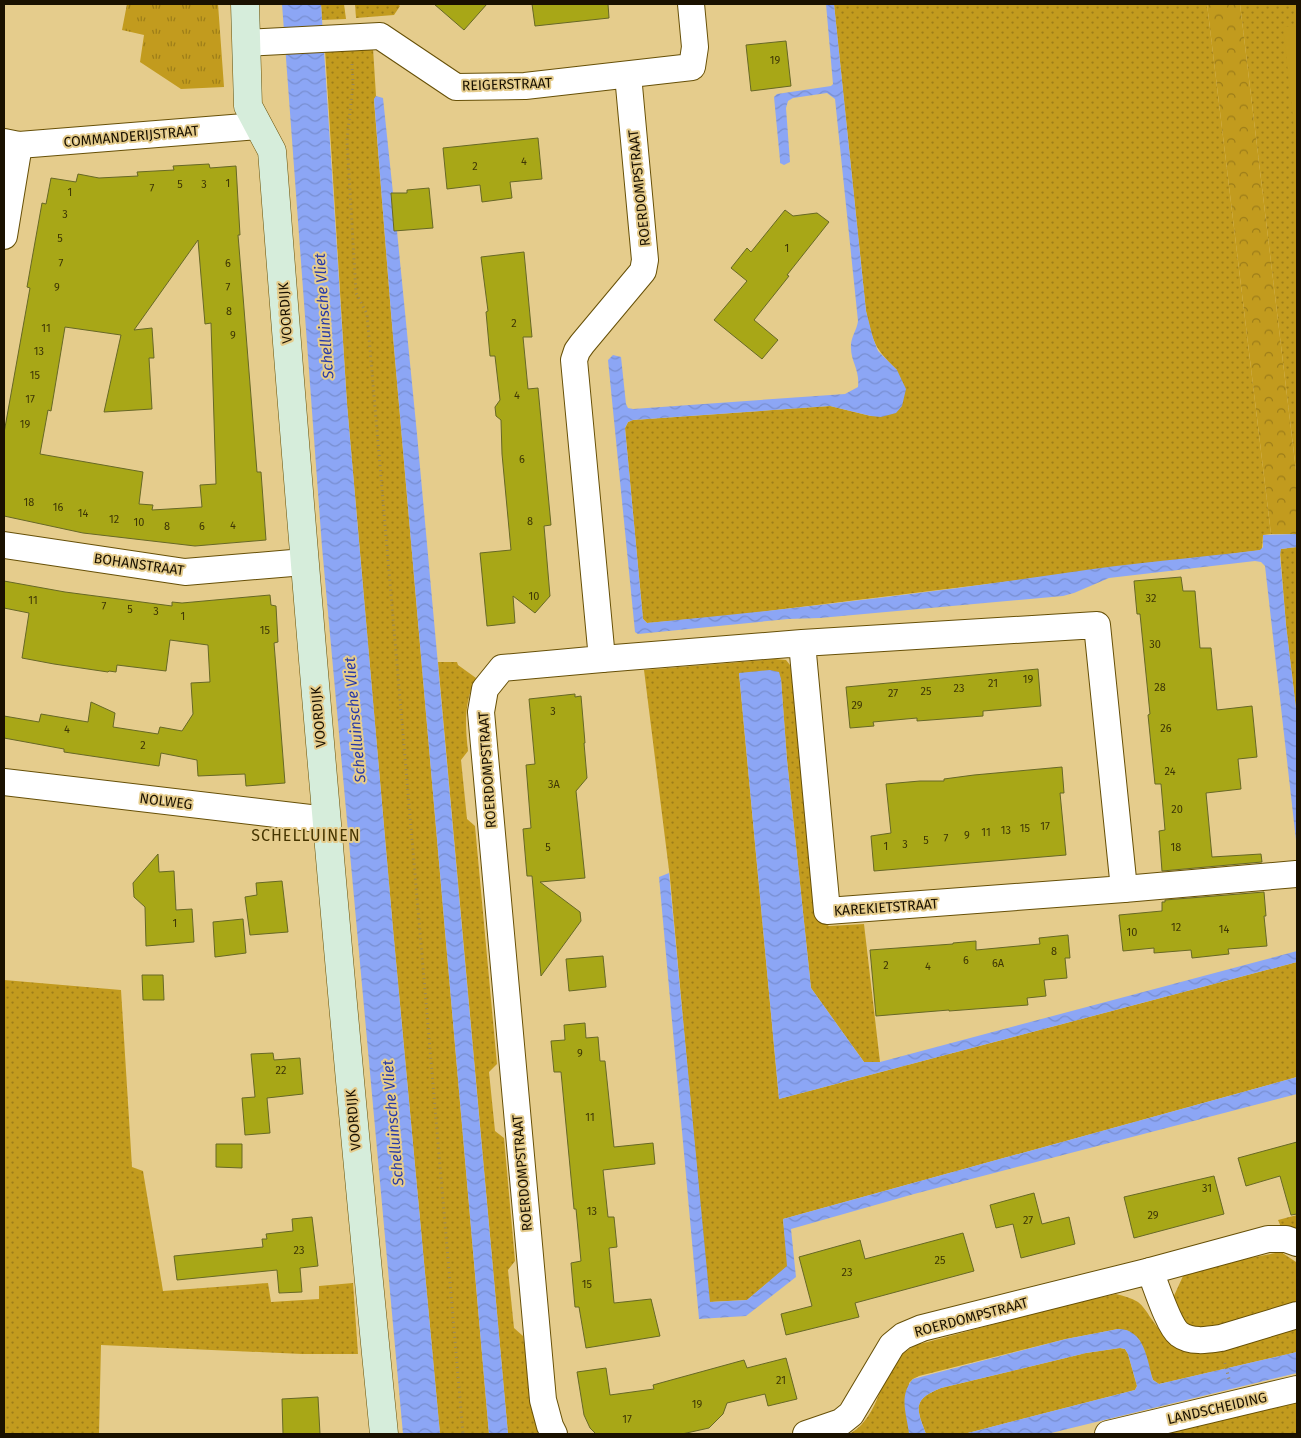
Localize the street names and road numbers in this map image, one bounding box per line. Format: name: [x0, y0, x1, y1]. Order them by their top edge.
street label: REIGERSTRAAT: [462, 74, 553, 95]
street label: COMMANDERIJSTRAAT: [63, 122, 200, 151]
street label: ROERDOMPSTRAAT: [625, 128, 654, 247]
street label: VOORDIJK: [275, 281, 296, 344]
street label: BOHANSTRAAT: [93, 550, 186, 579]
street label: VOORDIJK: [307, 685, 330, 748]
street label: ROERDOMPSTRAAT: [475, 710, 500, 829]
street label: NOLWEG: [138, 790, 193, 813]
street label: KAREKIETSTRAAT: [833, 895, 940, 920]
street label: VOORDIJK: [342, 1088, 365, 1151]
street label: ROERDOMPSTRAAT: [509, 1113, 536, 1232]
street label: ROERDOMPSTRAAT: [912, 1294, 1031, 1341]
street label: LANDSCHEIDING: [1166, 1389, 1269, 1428]

